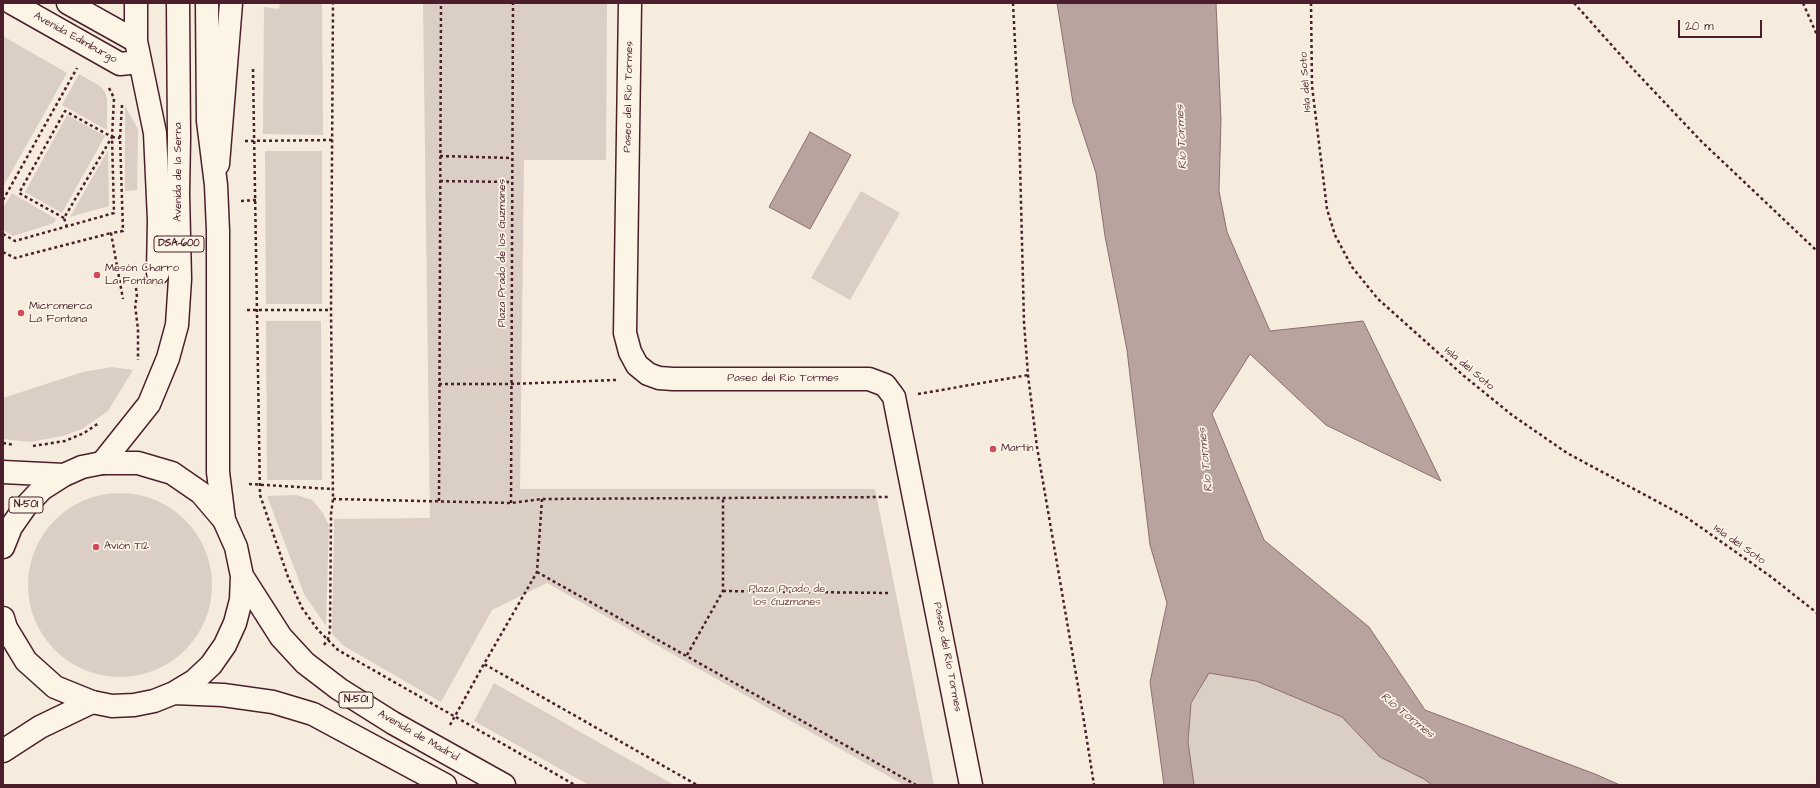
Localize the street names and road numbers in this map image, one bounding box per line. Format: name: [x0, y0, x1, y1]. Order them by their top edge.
street label: Avenida Edimburgo: [31, 10, 119, 66]
street label: Paseo del Río Tormes: [621, 41, 637, 153]
street label: Isla del Soto: [1297, 51, 1315, 113]
street label: Avenida de la Serna: [172, 122, 186, 222]
street label: Plaza Prado de los Guzmanes: [496, 179, 510, 327]
road number: DSA-600: [154, 236, 204, 252]
street label: Isla del Soto: [1442, 344, 1496, 394]
street label: Paseo del Río Tormes: [727, 372, 839, 386]
road number: N-501: [9, 497, 43, 513]
street label: Isla del Soto: [1710, 522, 1768, 568]
street label: Paseo del Río Tormes: [930, 601, 964, 713]
road number: N-501: [339, 692, 373, 708]
street label: Avenida de Madrid: [375, 707, 461, 765]

